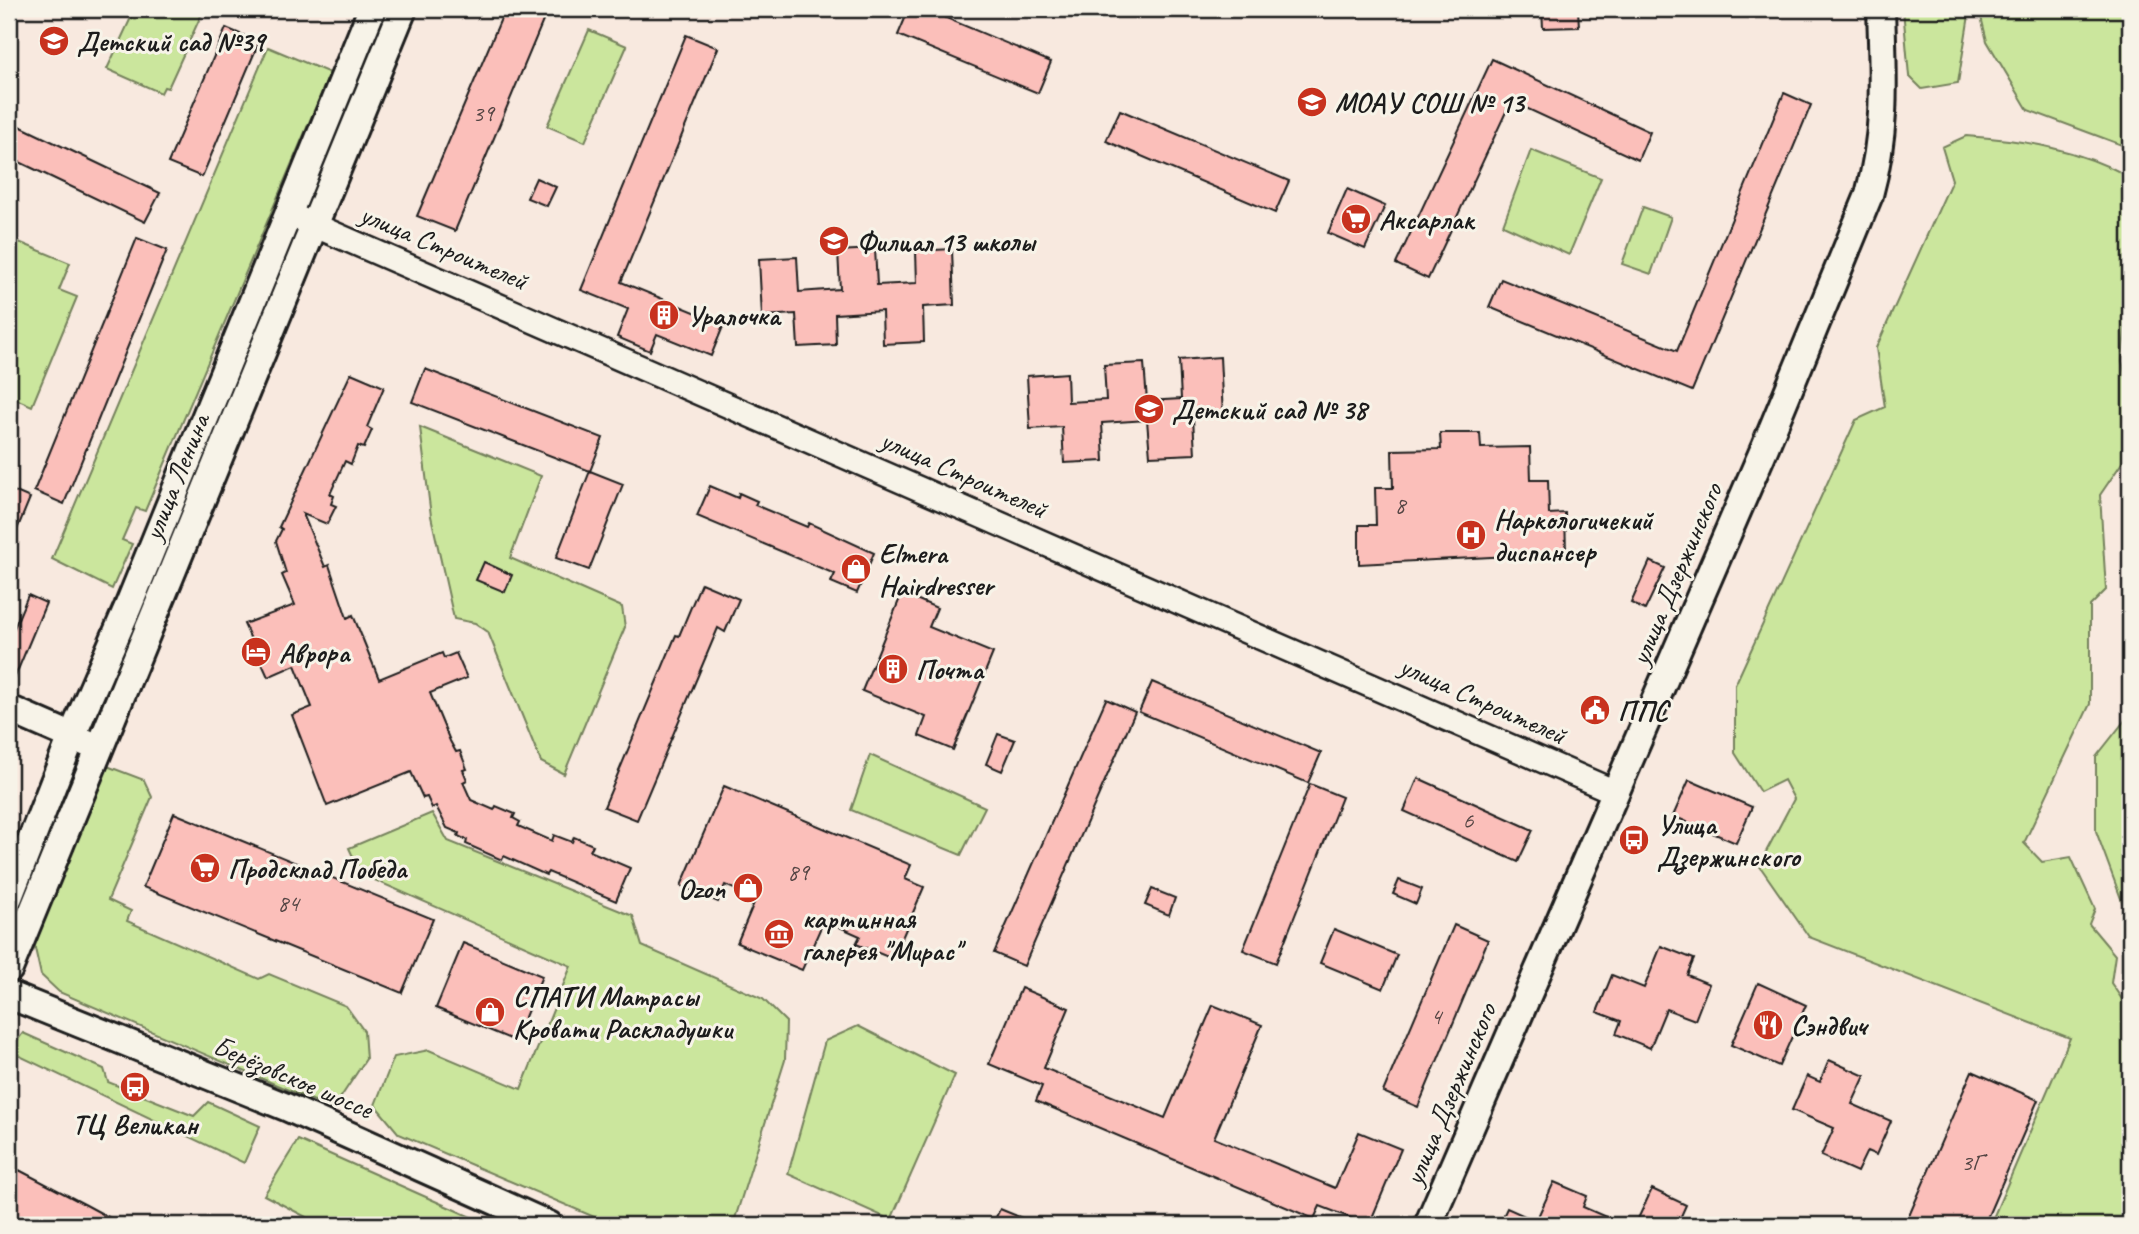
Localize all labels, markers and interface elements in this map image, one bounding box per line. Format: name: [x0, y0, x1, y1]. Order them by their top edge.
school or university icon: Детский сад №39: [37, 24, 71, 58]
place label: Детский сад №39: [77, 24, 268, 59]
school or university icon: МОАУ СОШ № 13: [1295, 85, 1329, 119]
place label: МОАУ СОШ № 13: [1335, 85, 1526, 120]
house number: 39: [472, 98, 496, 128]
street label: улица Строителей: [353, 195, 534, 298]
supermarket icon: Аксарлак: [1339, 202, 1373, 236]
place label: Аксарлак: [1379, 202, 1475, 237]
school or university icon: Филиал 13 школы: [817, 224, 851, 258]
place label: Филиал 13 школы: [857, 224, 1037, 259]
building icon: Уралочка: [647, 298, 681, 332]
place label: Уралочка: [687, 298, 782, 333]
school or university icon: Детский сад № 38: [1132, 392, 1166, 426]
place label: Детский сад № 38: [1172, 392, 1370, 427]
street label: улица Ленина: [134, 406, 218, 547]
street label: улица Строителей: [874, 421, 1054, 527]
street label: улица Дзержинского: [1621, 476, 1731, 672]
house number: 8: [1395, 490, 1408, 520]
place label: Наркологичекий диспансер: [1494, 502, 1654, 569]
hospital icon: Наркологичекий диспансер: [1454, 518, 1488, 552]
place label: Elmera Hairdresser: [879, 536, 996, 603]
shop icon: Elmera Hairdresser: [839, 552, 873, 586]
hotel icon: Аврора: [239, 635, 273, 669]
place label: Аврора: [279, 635, 351, 670]
street label: улица Строителей: [1393, 647, 1573, 753]
building icon: Почта: [876, 652, 910, 686]
place label: Почта: [916, 652, 985, 687]
public building icon: ППС: [1578, 693, 1612, 727]
place label: ППС: [1618, 693, 1671, 728]
house number: 6: [1463, 805, 1475, 835]
place label: Улица Дзержинского: [1657, 807, 1801, 875]
bus stop icon: Улица Дзержинского: [1617, 823, 1651, 857]
supermarket icon: Продсклад Победа: [188, 851, 222, 885]
place label: Продсклад Победа: [228, 851, 408, 886]
house number: 89: [787, 857, 811, 887]
place label: Ozon: [678, 871, 726, 906]
shop icon: Ozon: [731, 871, 765, 905]
house number: 84: [277, 888, 301, 918]
place label: картинная галерея "Мирас": [802, 901, 967, 968]
museum icon: картинная галерея "Мирас": [762, 917, 796, 951]
place label: СПАТИ Матрасы Кровати Раскладушки: [513, 979, 735, 1046]
shop icon: СПАТИ Матрасы Кровати Раскладушки: [473, 995, 507, 1029]
street label: улица Дзержинского: [1395, 996, 1505, 1192]
house number: 4: [1431, 1001, 1444, 1031]
restaurant icon: Сэндвич: [1751, 1008, 1785, 1042]
place label: Сэндвич: [1791, 1008, 1870, 1043]
street label: Берёзовское шоссе: [208, 1028, 380, 1128]
bus stop icon: ТЦ Великан: [118, 1070, 152, 1104]
place label: ТЦ Великан: [72, 1107, 200, 1142]
house number: 3Г: [1961, 1147, 1988, 1177]

